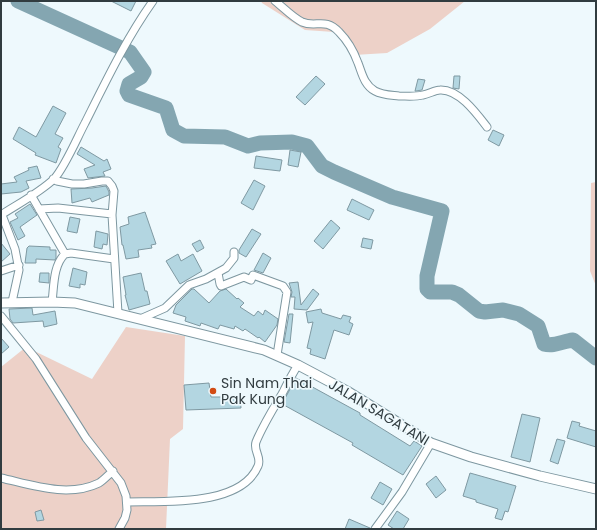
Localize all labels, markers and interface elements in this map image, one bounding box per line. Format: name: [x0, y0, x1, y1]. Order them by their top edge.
place label: Sin Nam Thai Pak Kung: [221, 373, 312, 409]
street label: JALAN SAGATANI: [325, 374, 433, 450]
marker: Sin Nam Thai Pak Kung: [208, 386, 218, 396]

